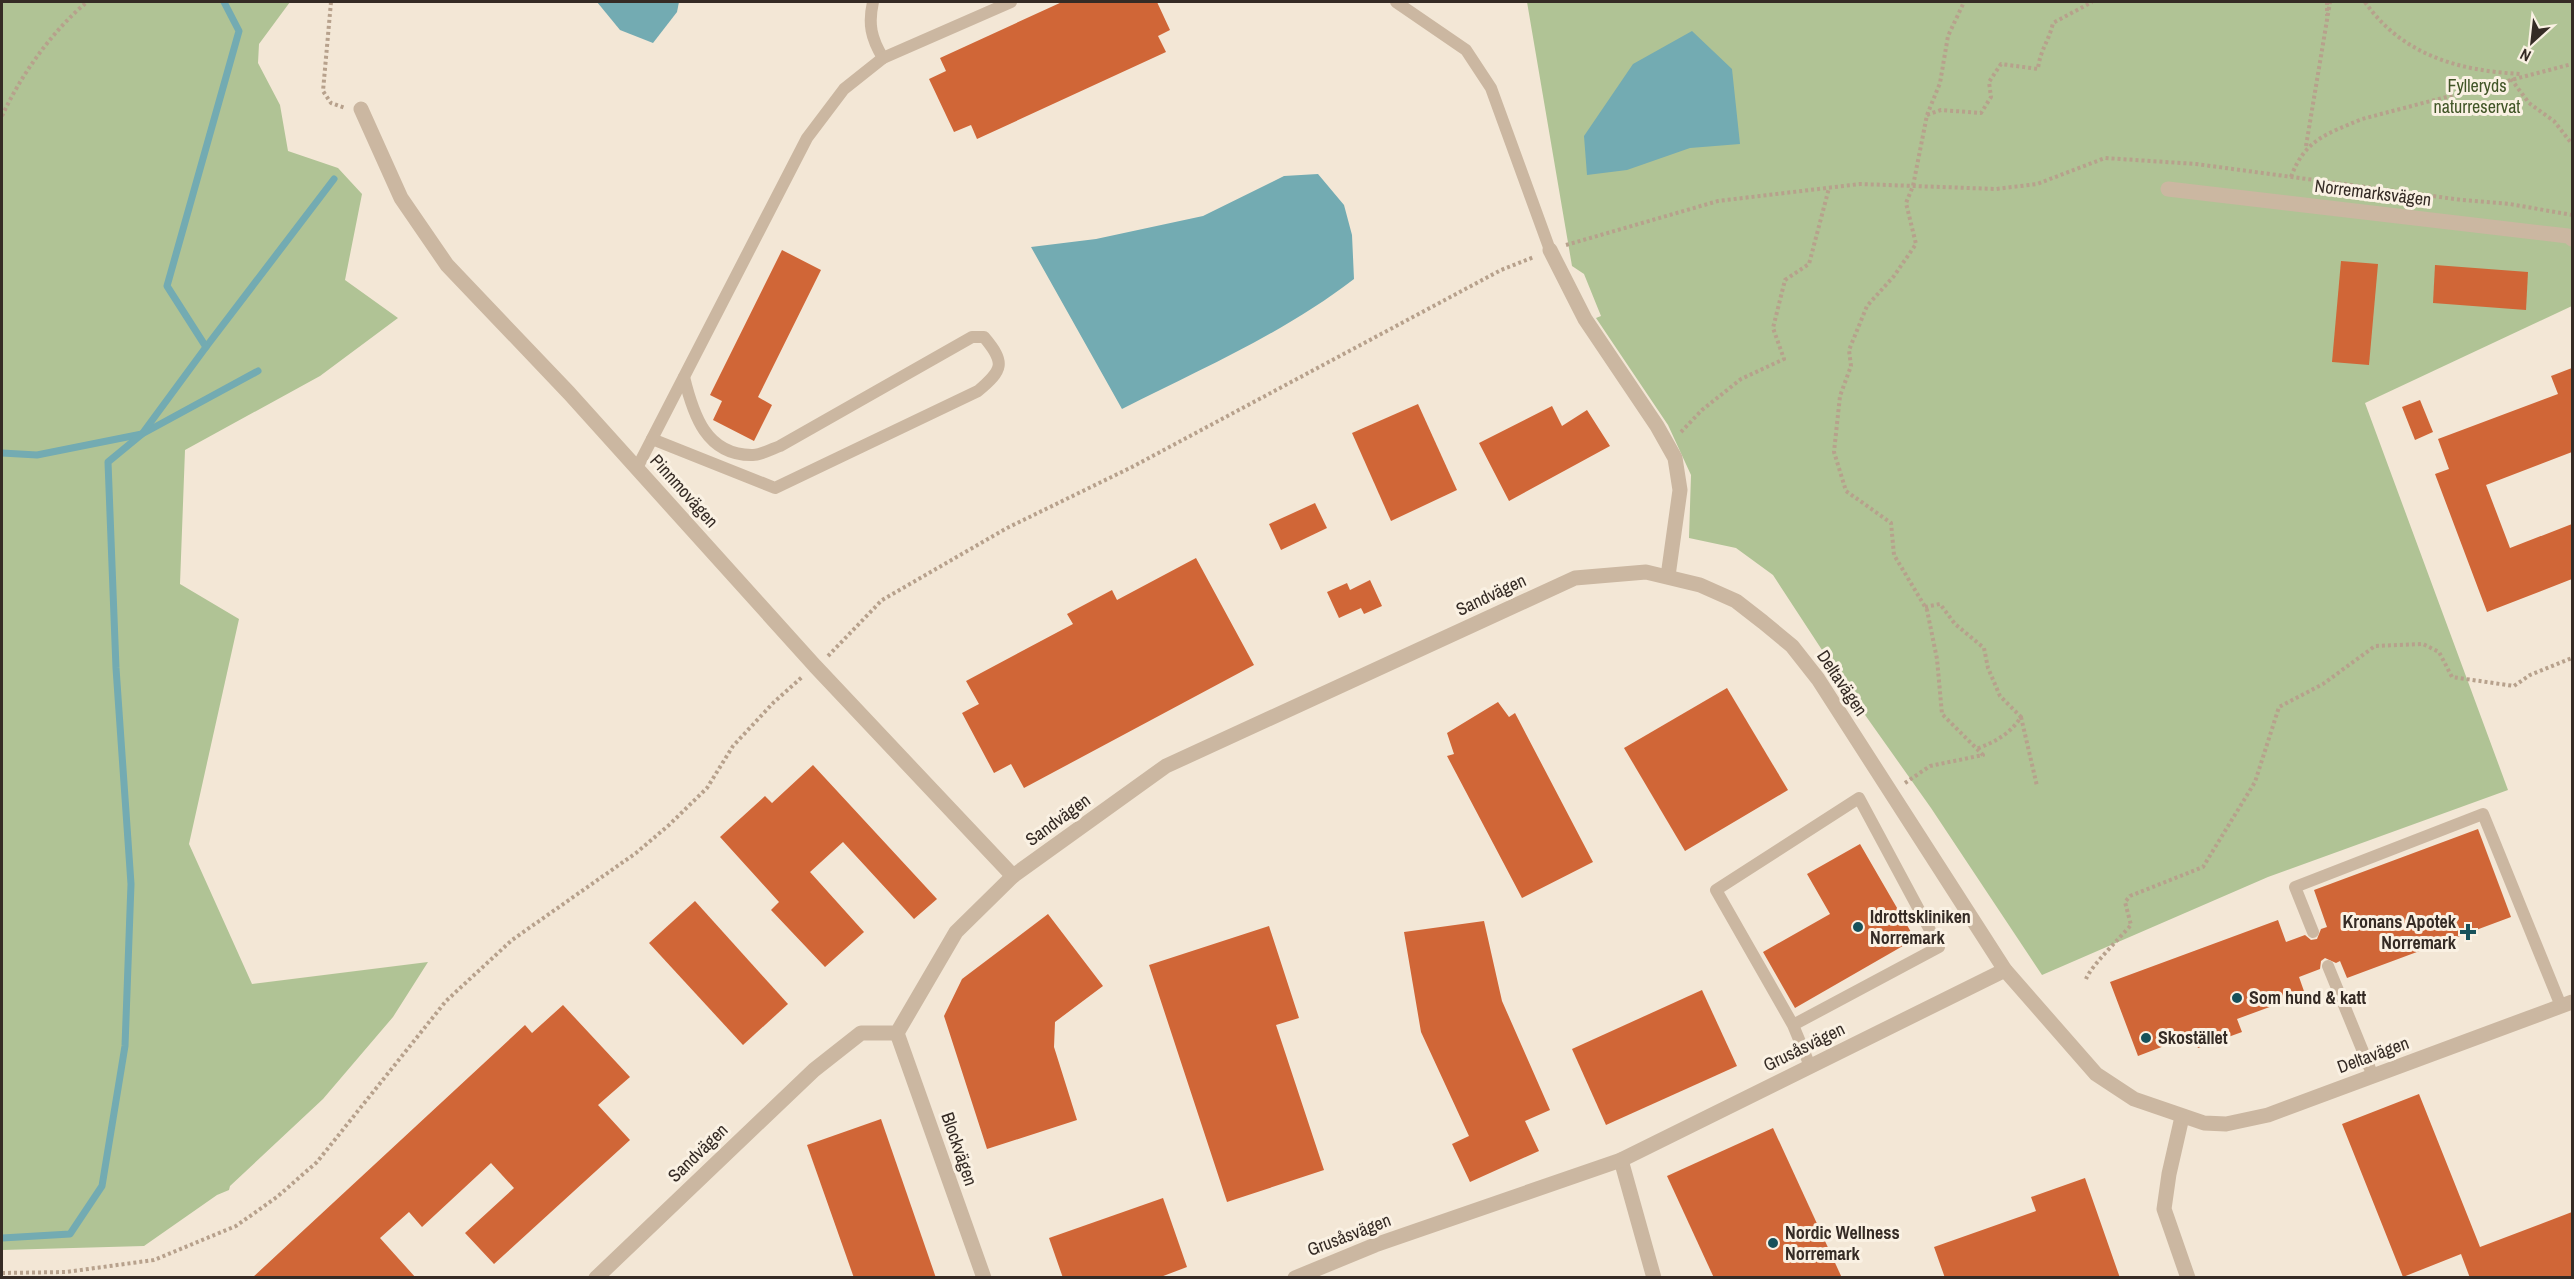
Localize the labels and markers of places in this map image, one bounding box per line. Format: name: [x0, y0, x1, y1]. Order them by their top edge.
place label: Idrottskliniken Norremark: [1870, 904, 1971, 950]
place label: Kronans Apotek Norremark: [2343, 909, 2457, 955]
marker: Idrottskliniken Norremark: [1851, 920, 1865, 934]
marker: Kronans Apotek Norremark: [2461, 925, 2475, 939]
place label: Som hund & katt: [2249, 985, 2366, 1010]
marker: Som hund & katt: [2230, 991, 2244, 1005]
place label: Skostället: [2158, 1025, 2228, 1050]
marker: Skostället: [2139, 1031, 2153, 1045]
place label: Nordic Wellness Norremark: [1785, 1220, 1900, 1266]
marker: Nordic Wellness Norremark: [1766, 1236, 1780, 1250]

